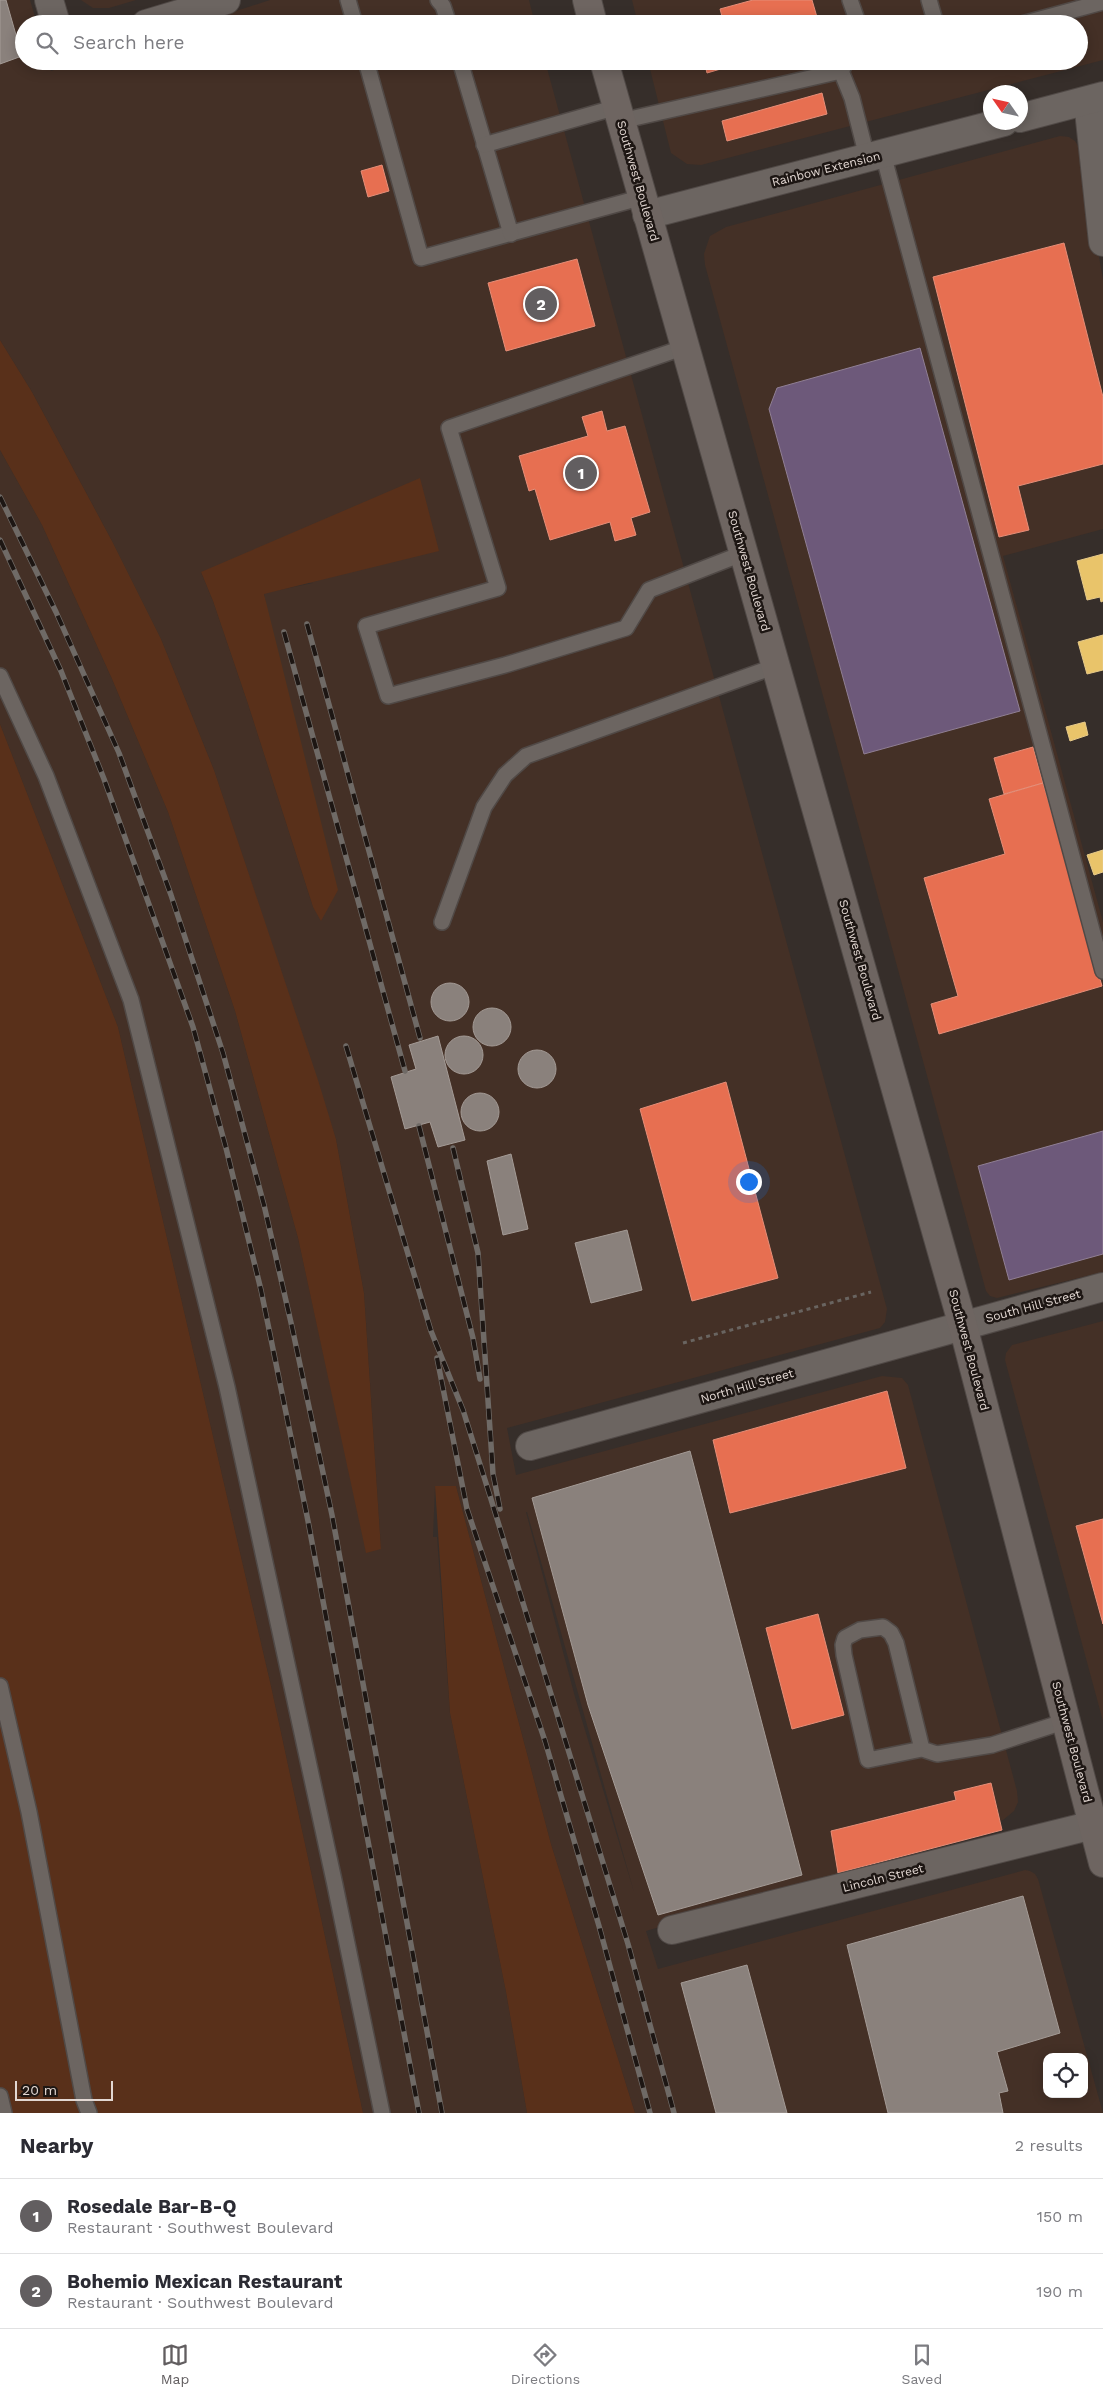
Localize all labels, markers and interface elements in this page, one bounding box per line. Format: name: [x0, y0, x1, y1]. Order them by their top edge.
search box: [15, 15, 1088, 70]
icon: search: [33, 29, 61, 57]
text: Search here: [73, 31, 184, 54]
north arrow: [983, 85, 1028, 130]
street label: Southwest Boulevard: [614, 119, 662, 243]
street label: Rainbow Extension: [770, 149, 882, 189]
pin: 2: [525, 285, 557, 323]
pin: 1: [565, 454, 597, 492]
street label: Southwest Boulevard: [725, 509, 773, 633]
street label: Southwest Boulevard: [836, 898, 884, 1022]
your location: [736, 1169, 762, 1195]
street label: South Hill Street: [984, 1287, 1082, 1325]
street label: Southwest Boulevard: [946, 1288, 992, 1412]
street label: North Hill Street: [699, 1366, 795, 1406]
street label: Southwest Boulevard: [1049, 1680, 1095, 1804]
street label: Lincoln Street: [841, 1861, 925, 1895]
map controls: [1043, 2053, 1088, 2098]
button: locate: [1043, 2053, 1088, 2098]
scale bar: [15, 2078, 112, 2101]
text: 20 m: [22, 2082, 57, 2098]
text: Nearby: [20, 2133, 93, 2158]
text: 2 results: [1015, 2136, 1083, 2155]
text: Rosedale Bar-B-Q: [67, 2195, 236, 2218]
text: 1: [33, 2207, 39, 2226]
text: 150 m: [1037, 2207, 1083, 2226]
text: Restaurant · Southwest Boulevard: [67, 2218, 334, 2237]
text: Bohemio Mexican Restaurant: [67, 2270, 342, 2293]
text: 2: [31, 2282, 41, 2301]
text: 190 m: [1036, 2282, 1083, 2301]
text: Restaurant · Southwest Boulevard: [67, 2293, 334, 2312]
tab: Map: [161, 2341, 189, 2387]
tab: Directions: [511, 2341, 580, 2387]
tab: Saved: [902, 2341, 942, 2387]

